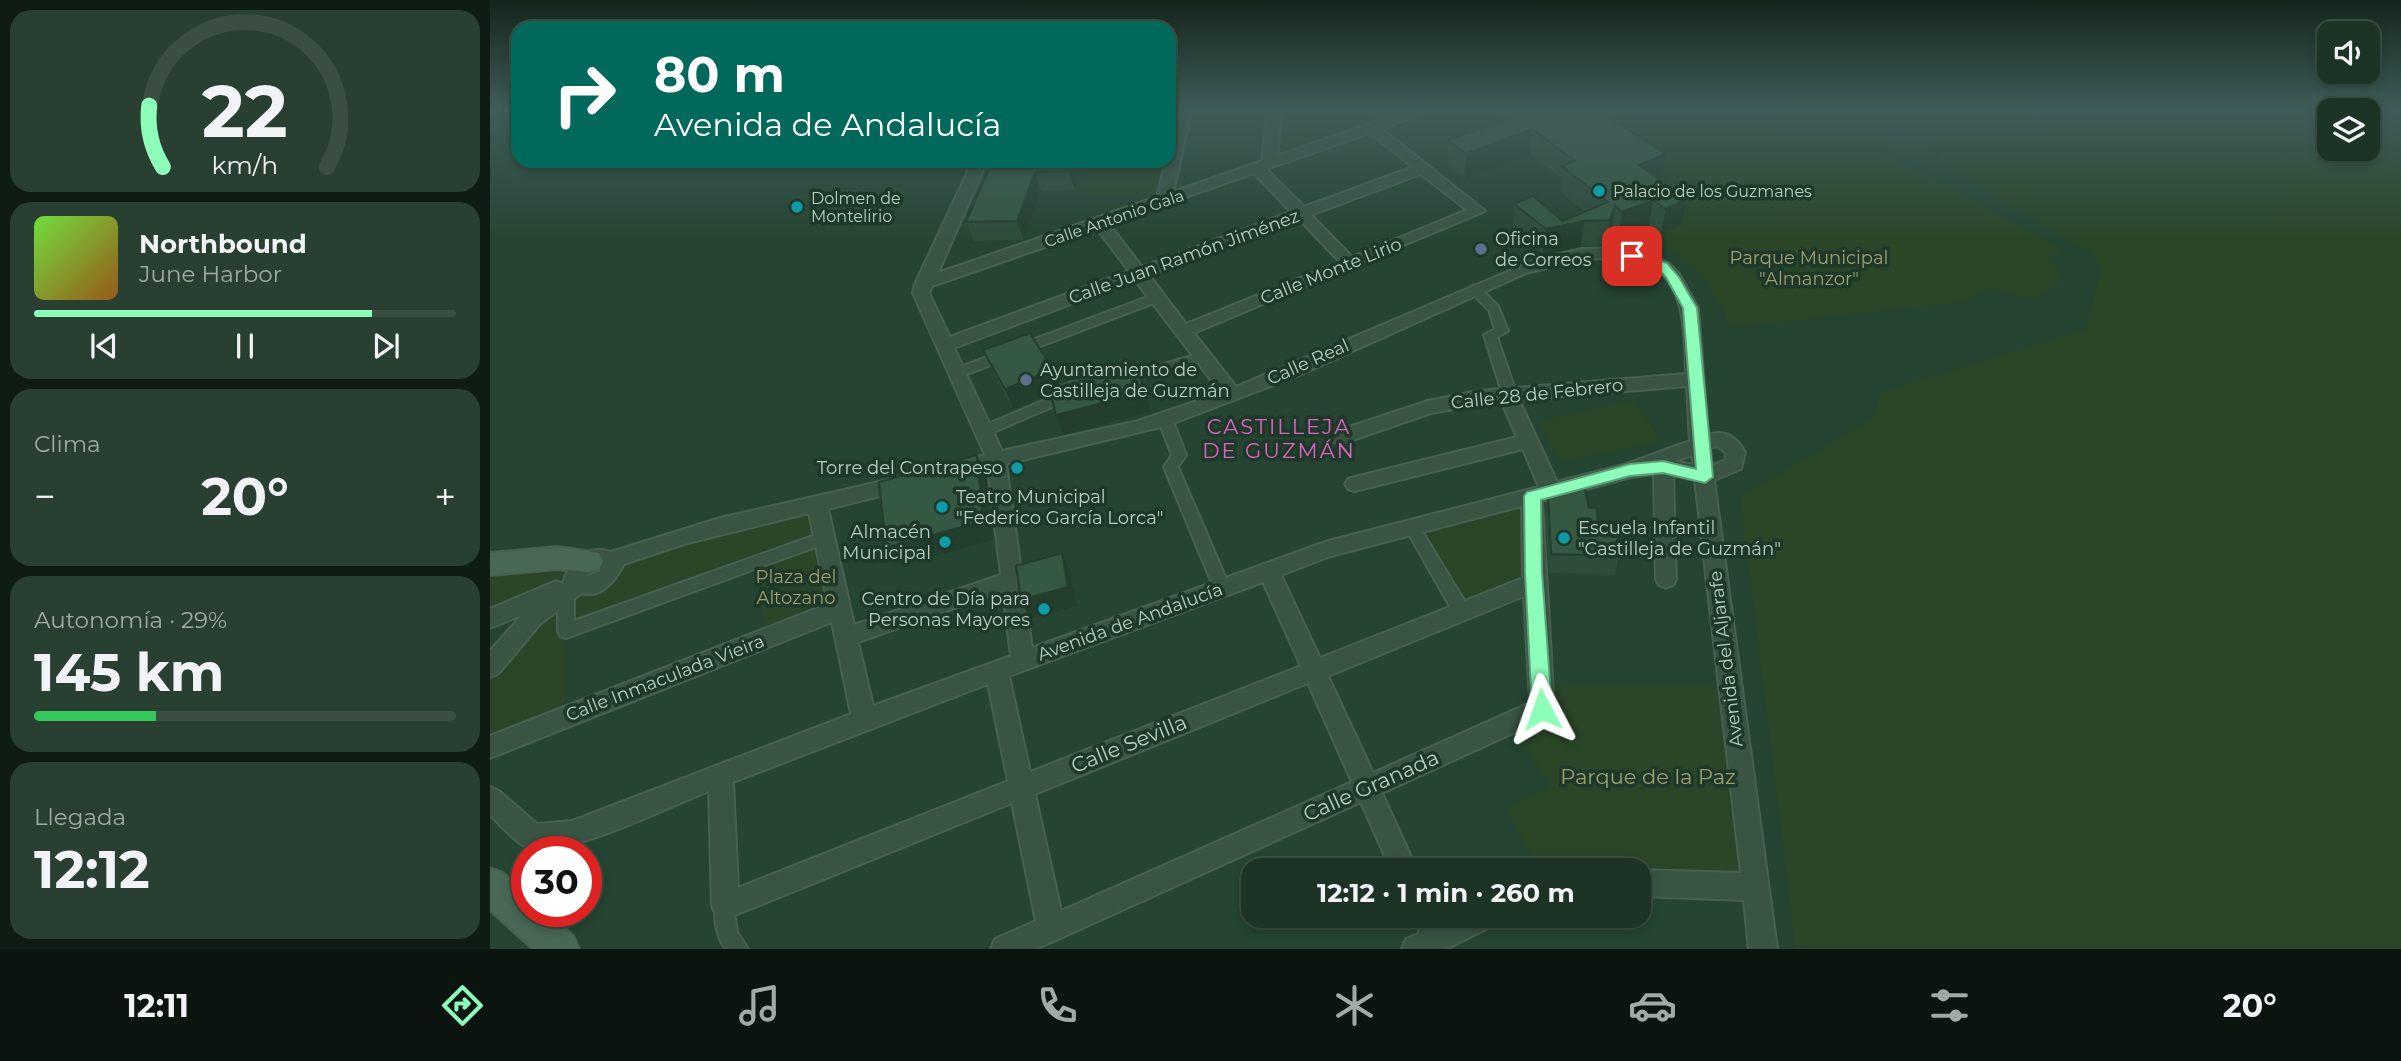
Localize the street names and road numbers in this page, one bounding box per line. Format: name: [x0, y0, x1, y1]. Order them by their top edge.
street label: Calle Antonio Gala: [1042, 186, 1187, 251]
street label: Calle Juan Ramón Jiménez: [1066, 205, 1302, 309]
street label: Calle Monte Lirio: [1257, 233, 1405, 309]
street label: Calle Real: [1264, 334, 1352, 390]
street label: Calle 28 de Febrero: [1450, 374, 1624, 414]
street label: Avenida del Aljarafe: [1704, 570, 1748, 748]
street label: Avenida de Andalucía: [1034, 578, 1226, 666]
street label: Calle Inmaculada Vieira: [563, 630, 767, 726]
street label: Calle Sevilla: [1067, 709, 1190, 778]
street label: Calle Granada: [1299, 744, 1443, 827]

